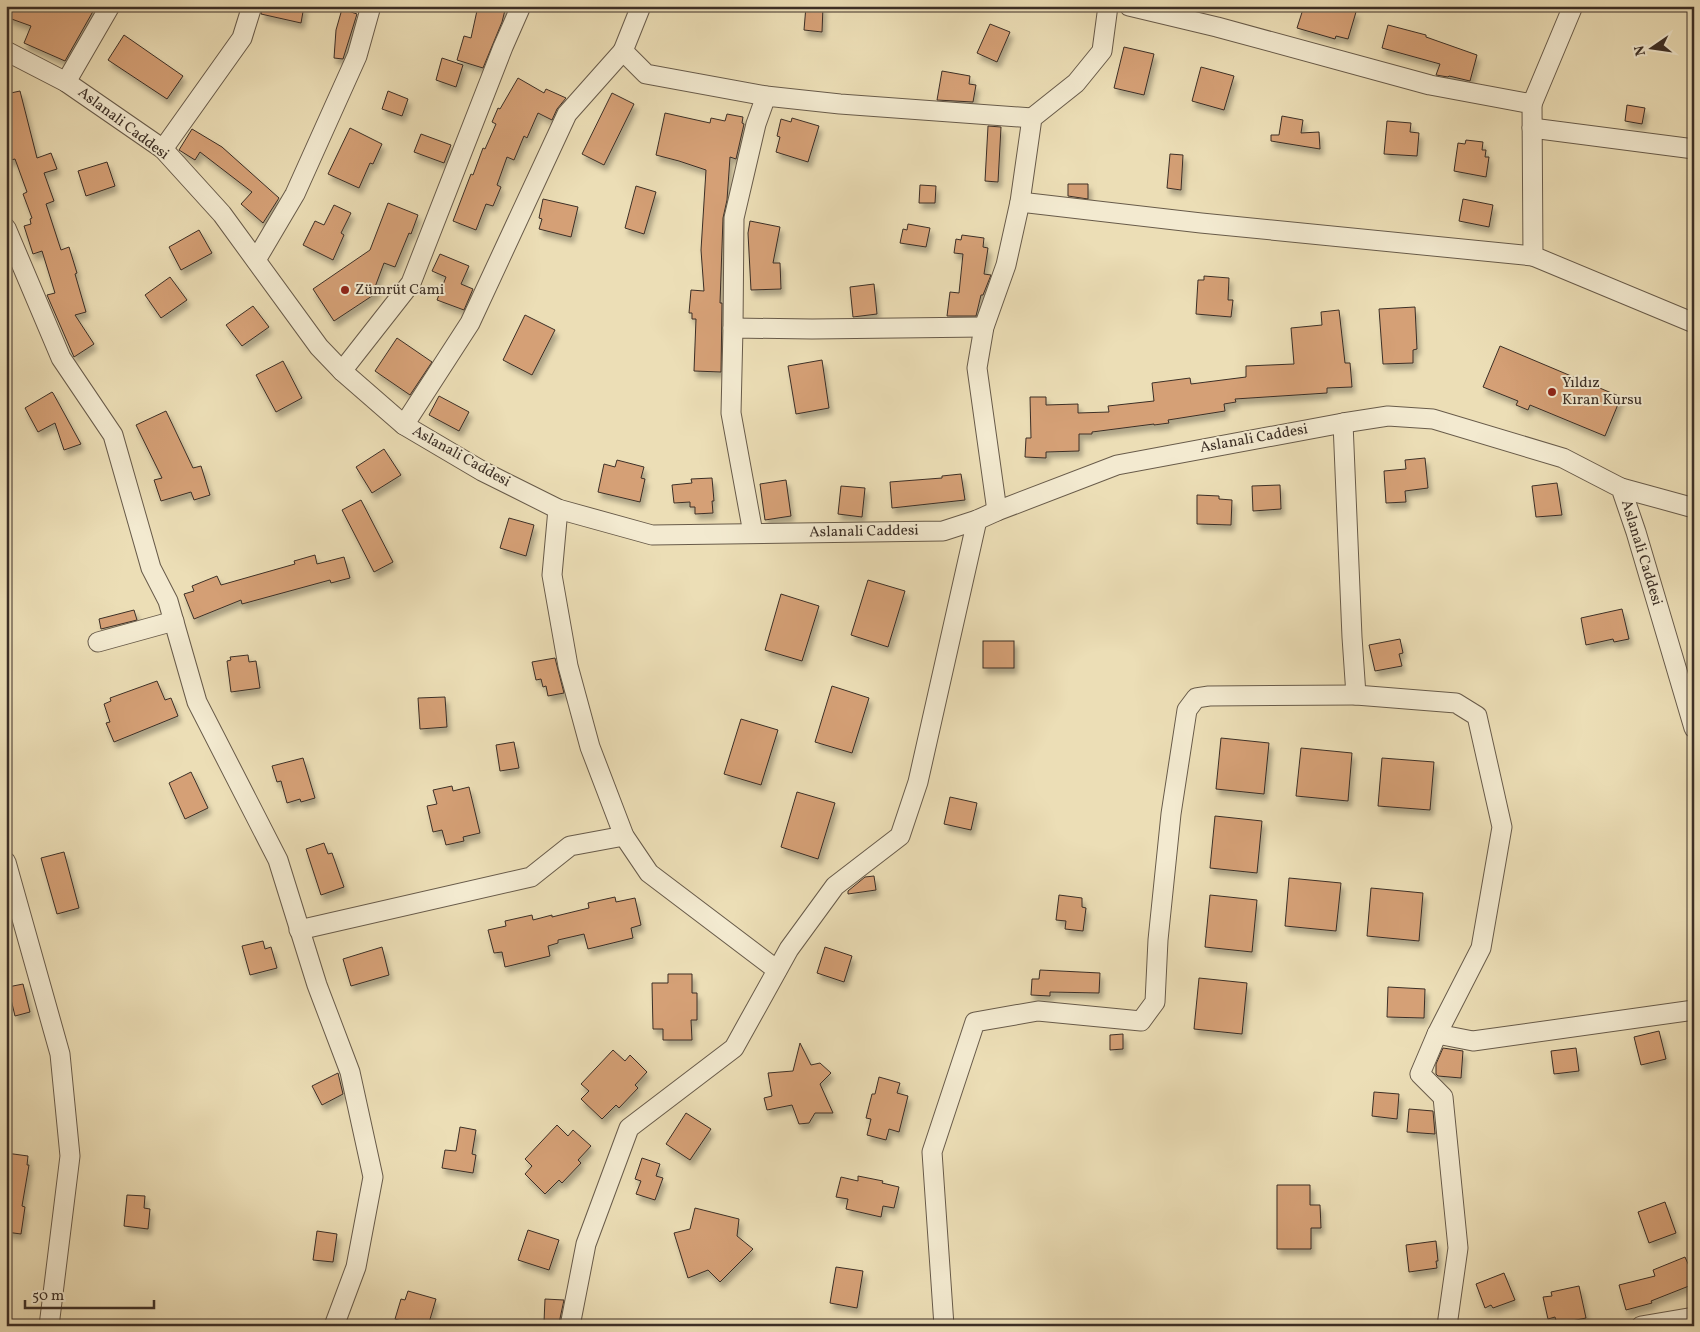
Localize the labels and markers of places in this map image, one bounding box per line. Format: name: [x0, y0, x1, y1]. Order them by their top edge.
place label: Zümrüt Cami: [355, 280, 444, 301]
marker: Zümrüt Cami: [339, 284, 351, 296]
place label: Yıldız Kıran Kursu: [1562, 373, 1642, 411]
marker: Yıldız Kıran Kursu: [1546, 386, 1558, 398]

